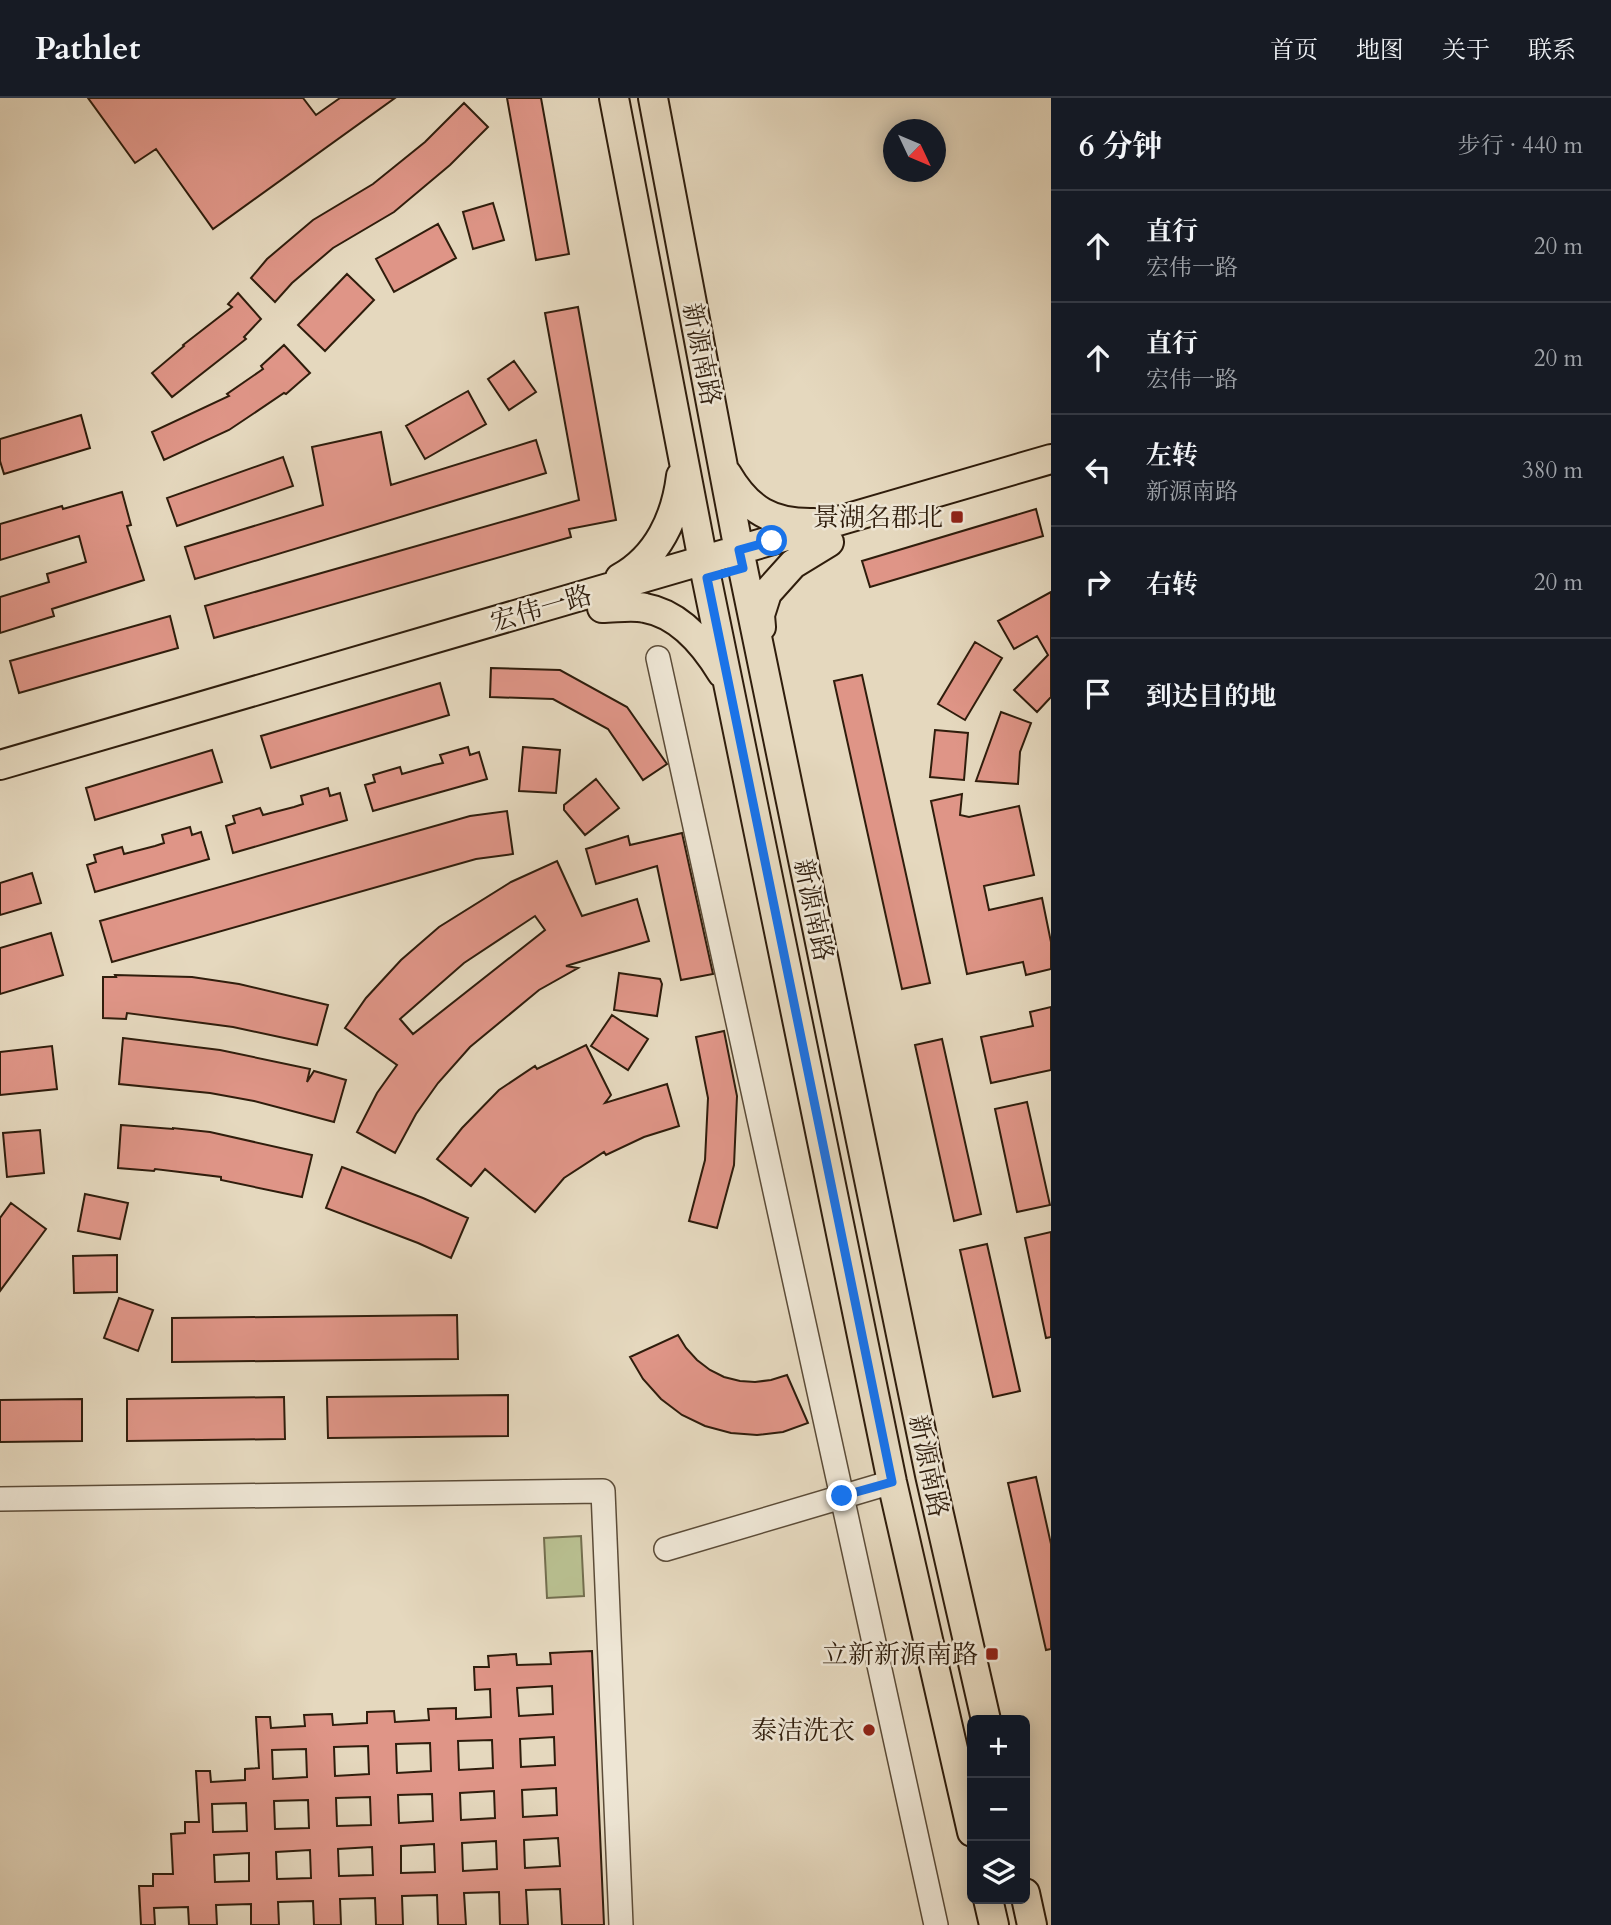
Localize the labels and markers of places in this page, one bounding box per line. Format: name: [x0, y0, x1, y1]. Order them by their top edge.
place label: 景湖名郡北: [813, 500, 943, 535]
marker: 景湖名郡北: [949, 509, 965, 525]
place label: 立新新源南路: [822, 1637, 978, 1672]
marker: 立新新源南路: [984, 1646, 1000, 1662]
place label: 泰洁洗衣: [751, 1713, 855, 1748]
marker: 泰洁洗衣: [861, 1722, 877, 1738]

